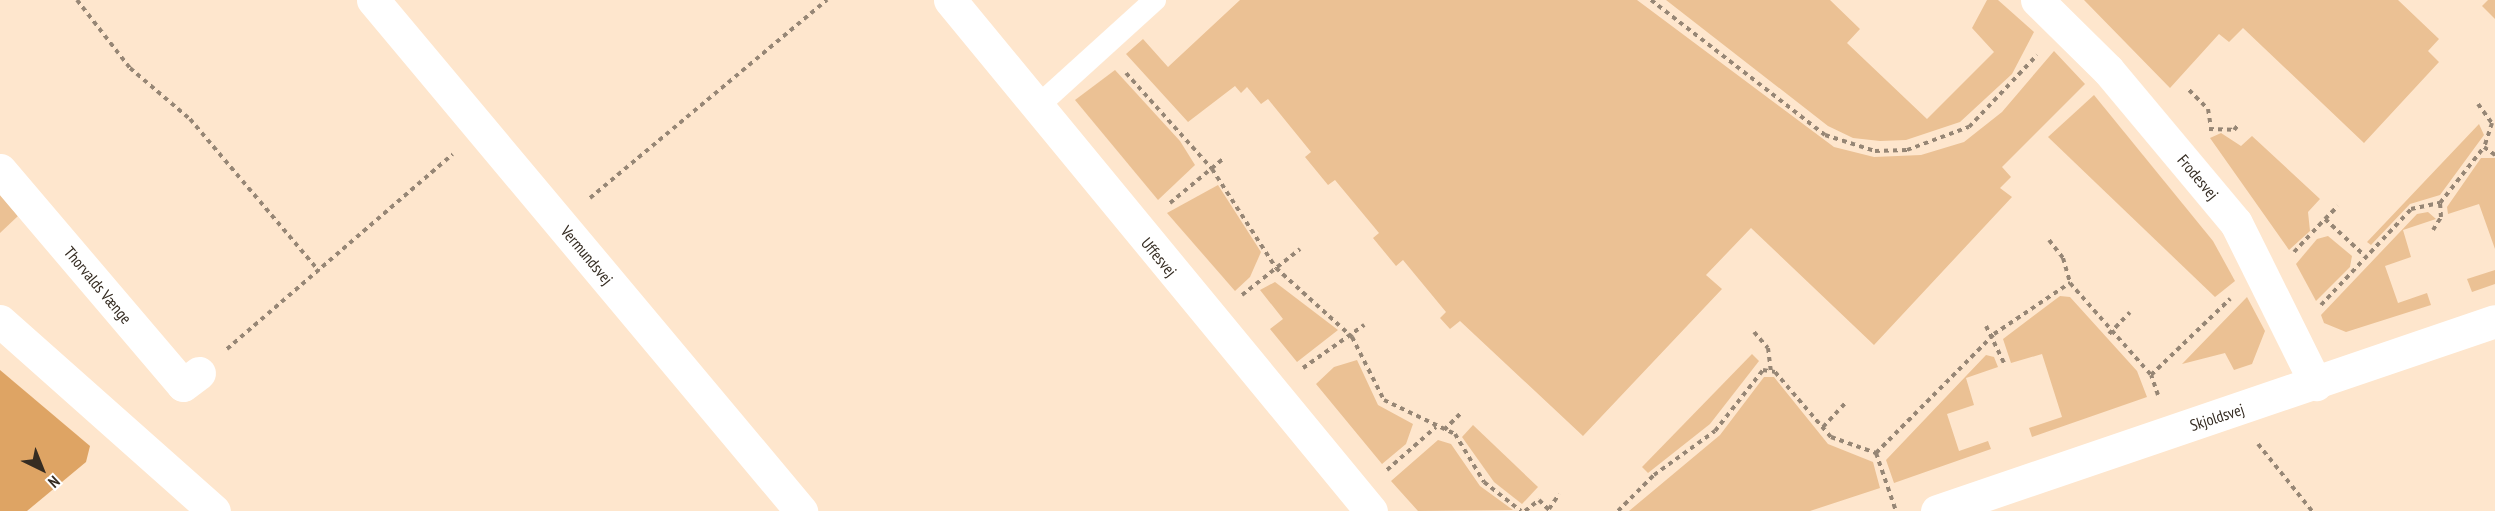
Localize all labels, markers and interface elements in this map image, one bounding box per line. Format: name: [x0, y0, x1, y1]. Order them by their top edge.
street label: Frodesvej: [2174, 150, 2222, 204]
street label: Vermundsvej: [557, 222, 617, 288]
street label: Uffesvej: [1137, 234, 1181, 280]
street label: Thorvalds Vænge: [60, 242, 136, 328]
street label: Skjoldsvej: [2188, 399, 2246, 435]
north arrow: [12, 439, 72, 499]
text: N: [44, 472, 64, 492]

